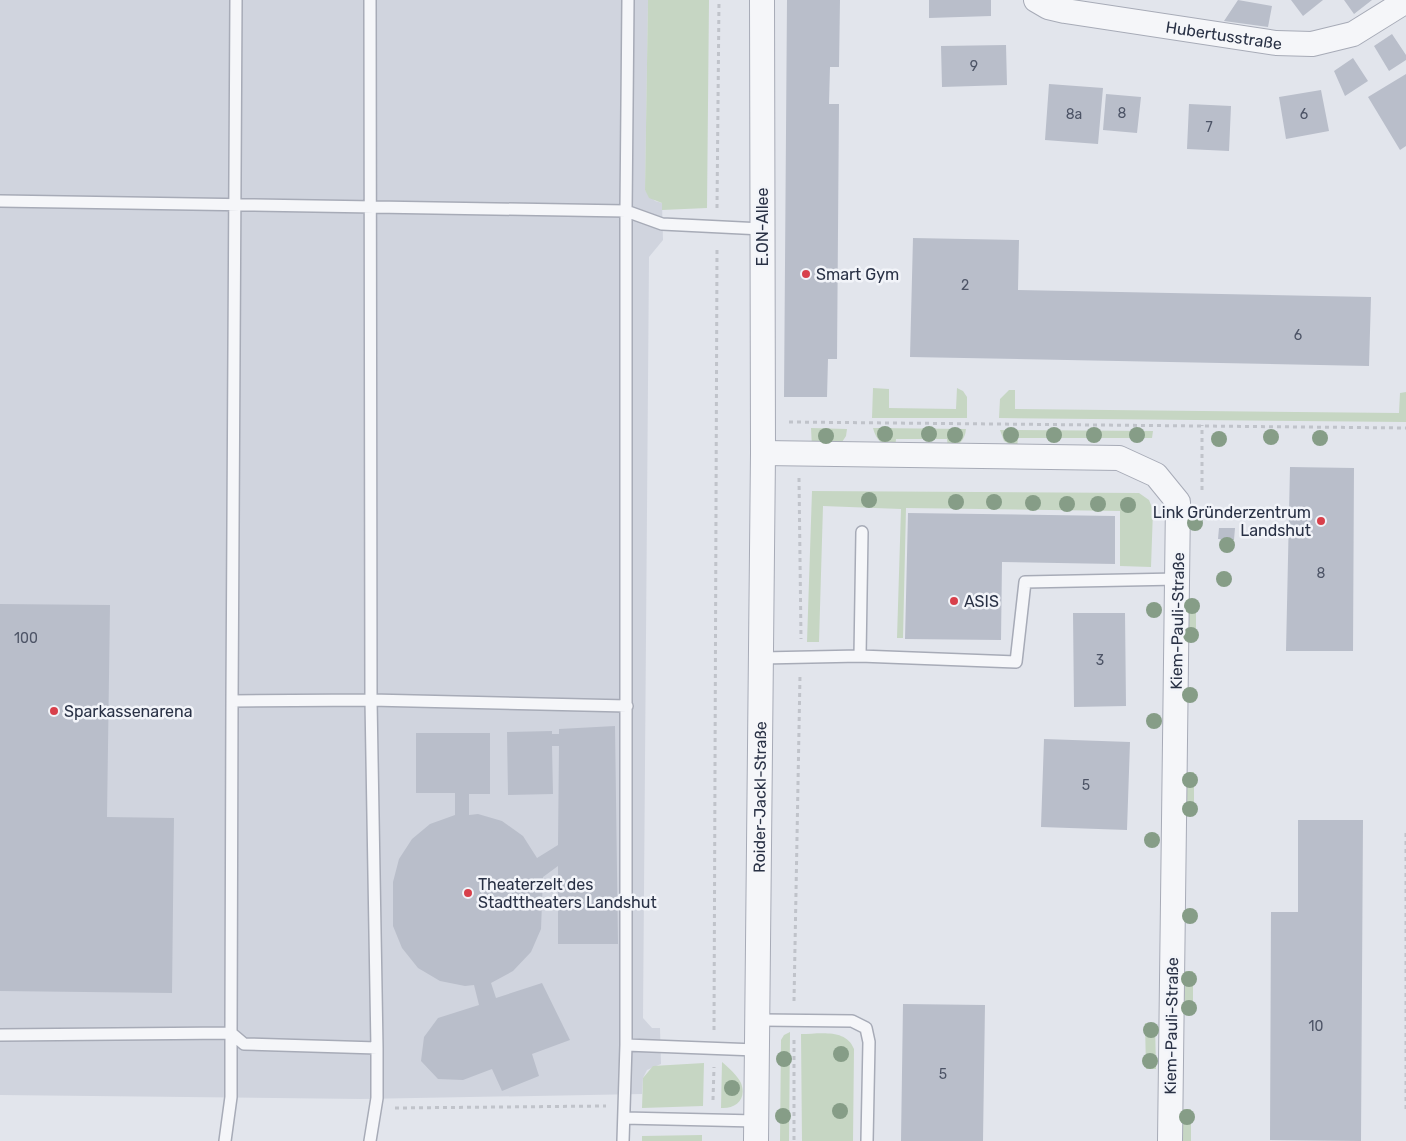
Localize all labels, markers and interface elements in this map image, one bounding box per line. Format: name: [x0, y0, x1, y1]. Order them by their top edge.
street label: Hubertusstraße: [1164, 17, 1282, 53]
house number: 9: [970, 58, 978, 75]
house number: 8: [1118, 105, 1127, 122]
house number: 8a: [1066, 106, 1082, 123]
house number: 6: [1300, 106, 1308, 123]
house number: 7: [1205, 119, 1213, 136]
street label: E.ON-Allee: [753, 187, 772, 267]
place label: Smart Gym: [816, 265, 899, 284]
marker: Smart Gym: [800, 268, 812, 280]
house number: 2: [961, 277, 969, 294]
house number: 6: [1294, 327, 1302, 344]
place label: Link Gründerzentrum Landshut: [1153, 503, 1311, 540]
marker: Link Gründerzentrum Landshut: [1315, 515, 1327, 527]
street label: Kiem-Pauli-Straße: [1167, 552, 1188, 690]
house number: 8: [1317, 565, 1326, 582]
place label: ASIS: [964, 592, 999, 611]
marker: ASIS: [948, 595, 960, 607]
house number: 100: [14, 630, 38, 647]
house number: 3: [1096, 652, 1104, 669]
place label: Sparkassenarena: [64, 702, 193, 721]
marker: Sparkassenarena: [48, 705, 60, 717]
street label: Roider-Jackl-Straße: [750, 721, 770, 873]
house number: 5: [1082, 777, 1090, 794]
place label: Theaterzelt des Stadttheaters Landshut: [478, 875, 657, 912]
marker: Theaterzelt des Stadttheaters Landshut: [462, 887, 474, 899]
street label: Kiem-Pauli-Straße: [1161, 957, 1182, 1095]
house number: 10: [1309, 1018, 1324, 1035]
house number: 5: [939, 1066, 947, 1083]

